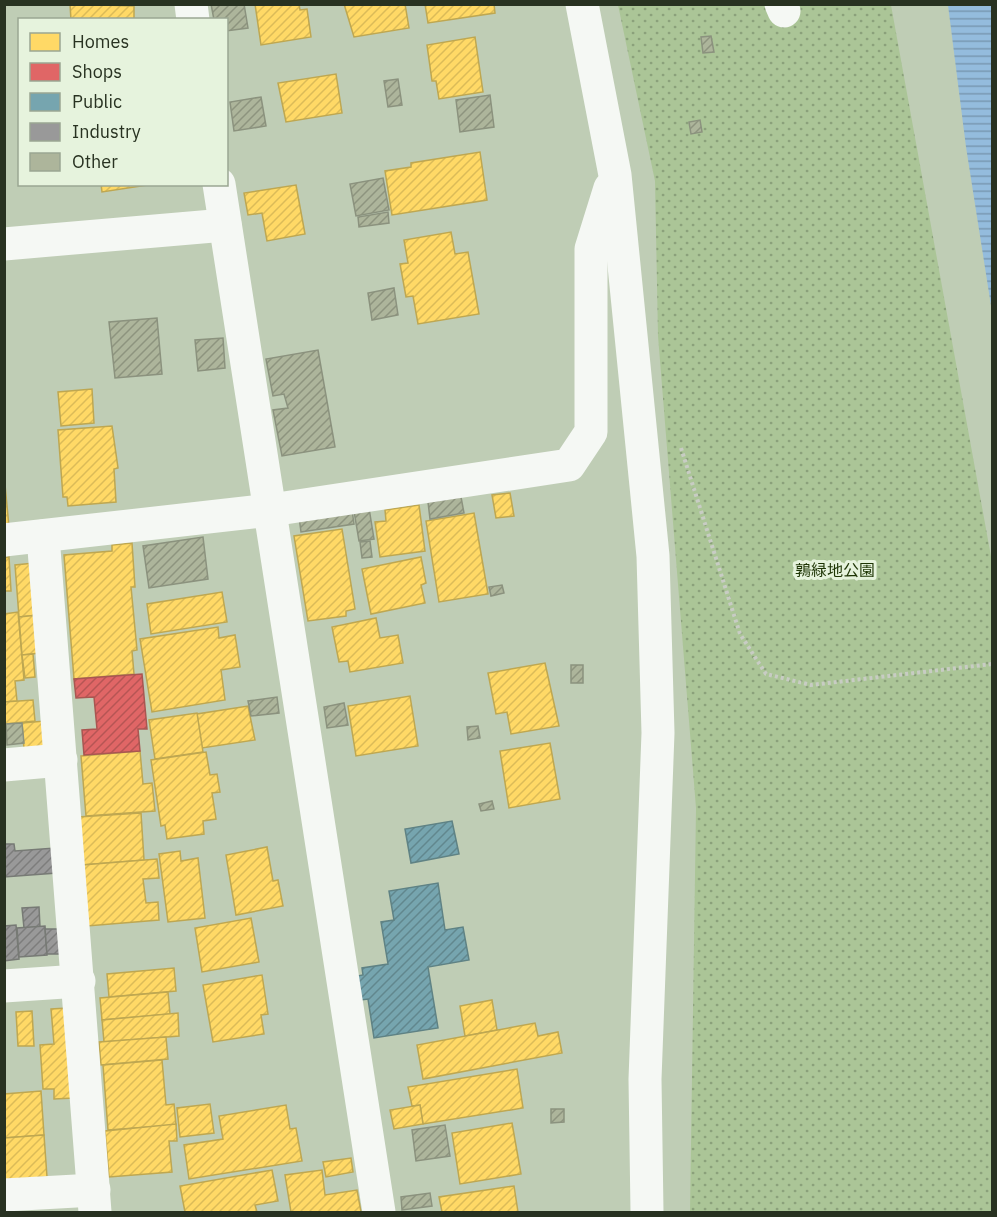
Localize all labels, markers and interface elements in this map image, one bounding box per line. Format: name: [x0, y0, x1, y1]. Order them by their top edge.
legend: [18, 18, 228, 186]
text: Homes: [72, 30, 129, 53]
text: Shops: [72, 60, 122, 83]
text: Public: [72, 90, 122, 113]
text: Industry: [72, 120, 141, 143]
text: Other: [72, 150, 118, 173]
park label: 鶉緑地公園: [795, 560, 875, 580]

